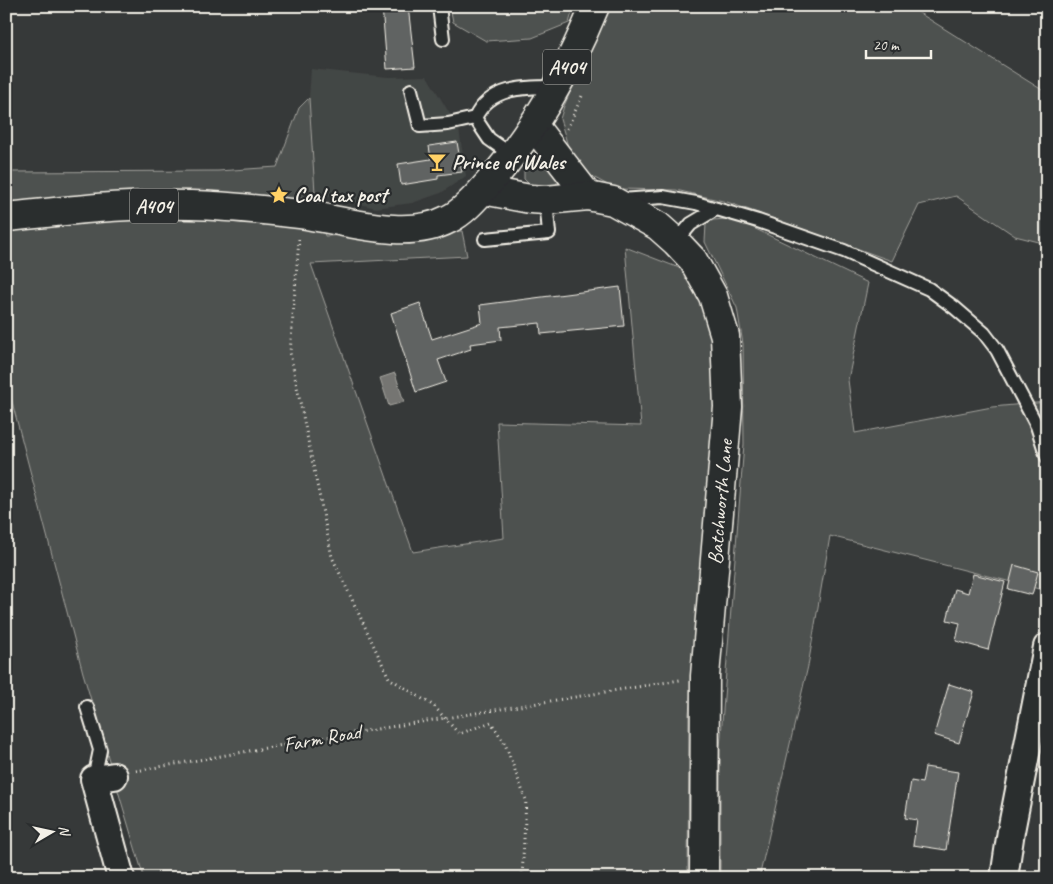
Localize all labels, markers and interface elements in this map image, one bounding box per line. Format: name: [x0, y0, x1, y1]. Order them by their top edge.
scale bar: [866, 28, 930, 60]
text: 20 m: [873, 36, 900, 55]
road number: A404: [543, 50, 591, 84]
place label: Prince of Wales: [452, 149, 568, 175]
bar icon: Prince of Wales: [426, 151, 448, 173]
place label: Coal tax post: [294, 182, 390, 208]
place icon: Coal tax post: [268, 184, 290, 206]
road number: A404: [130, 188, 178, 224]
street label: Batchworth Lane: [702, 436, 739, 566]
street label: Farm Road: [281, 718, 366, 758]
north arrow: [28, 806, 78, 856]
text: N: [55, 824, 74, 838]

